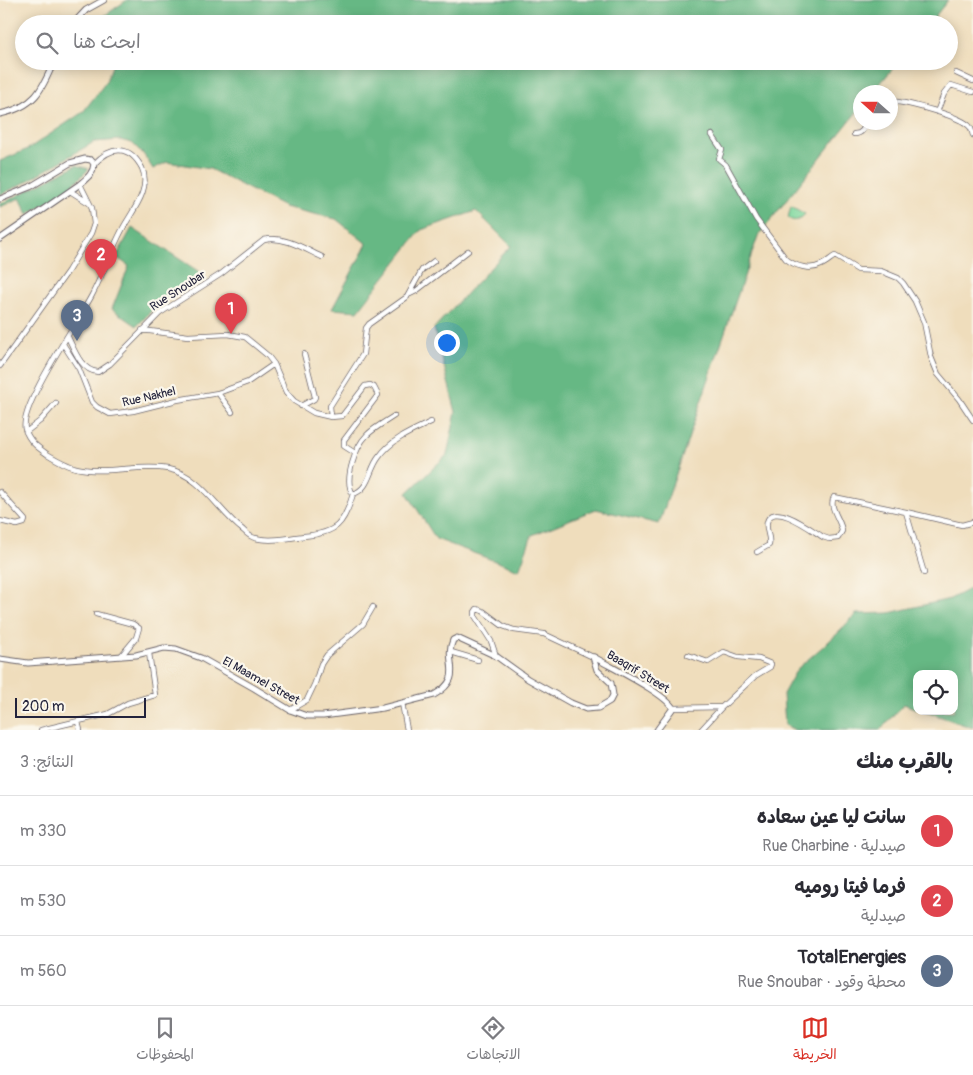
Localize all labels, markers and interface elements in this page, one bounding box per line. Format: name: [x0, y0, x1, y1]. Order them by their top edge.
search box: [15, 15, 958, 70]
icon: search: [33, 29, 61, 57]
text: ابحث هنا: [73, 30, 141, 54]
north arrow: [853, 85, 898, 130]
pin: 2: [85, 239, 117, 280]
street label: Rue Snoubar: [147, 267, 209, 315]
pin: 1: [215, 293, 247, 334]
pin: 3: [61, 300, 93, 341]
your location: [434, 330, 460, 356]
street label: Rue Nakhel: [121, 384, 177, 410]
street label: Baaqrif Street: [604, 647, 672, 697]
street label: El Maamel Street: [220, 654, 302, 709]
map controls: [913, 670, 958, 715]
button: locate: [913, 670, 958, 715]
scale bar: [15, 695, 146, 718]
text: 200 m: [22, 698, 64, 715]
text: بالقرب منك: [856, 748, 953, 775]
text: النتائج: 3: [20, 752, 74, 772]
text: سانت ليا عين سعاده: [757, 805, 906, 829]
text: 330 m: [20, 821, 67, 841]
text: 1: [934, 821, 940, 841]
text: صيدلية · Rue Charbine: [762, 836, 906, 856]
text: فرما فيتا روميه: [794, 875, 906, 899]
text: 530 m: [20, 891, 66, 911]
text: 2: [933, 891, 941, 911]
text: صيدلية: [861, 906, 906, 926]
text: TotalEnergies: [798, 945, 906, 969]
text: 560 m: [20, 961, 67, 981]
text: 3: [933, 961, 941, 981]
text: محطة وقود · Rue Snoubar: [738, 972, 906, 992]
tab: المحفوظات: [136, 1014, 194, 1067]
tab: الاتجاهات: [466, 1014, 521, 1067]
tab: الخريطة: [793, 1014, 837, 1067]

